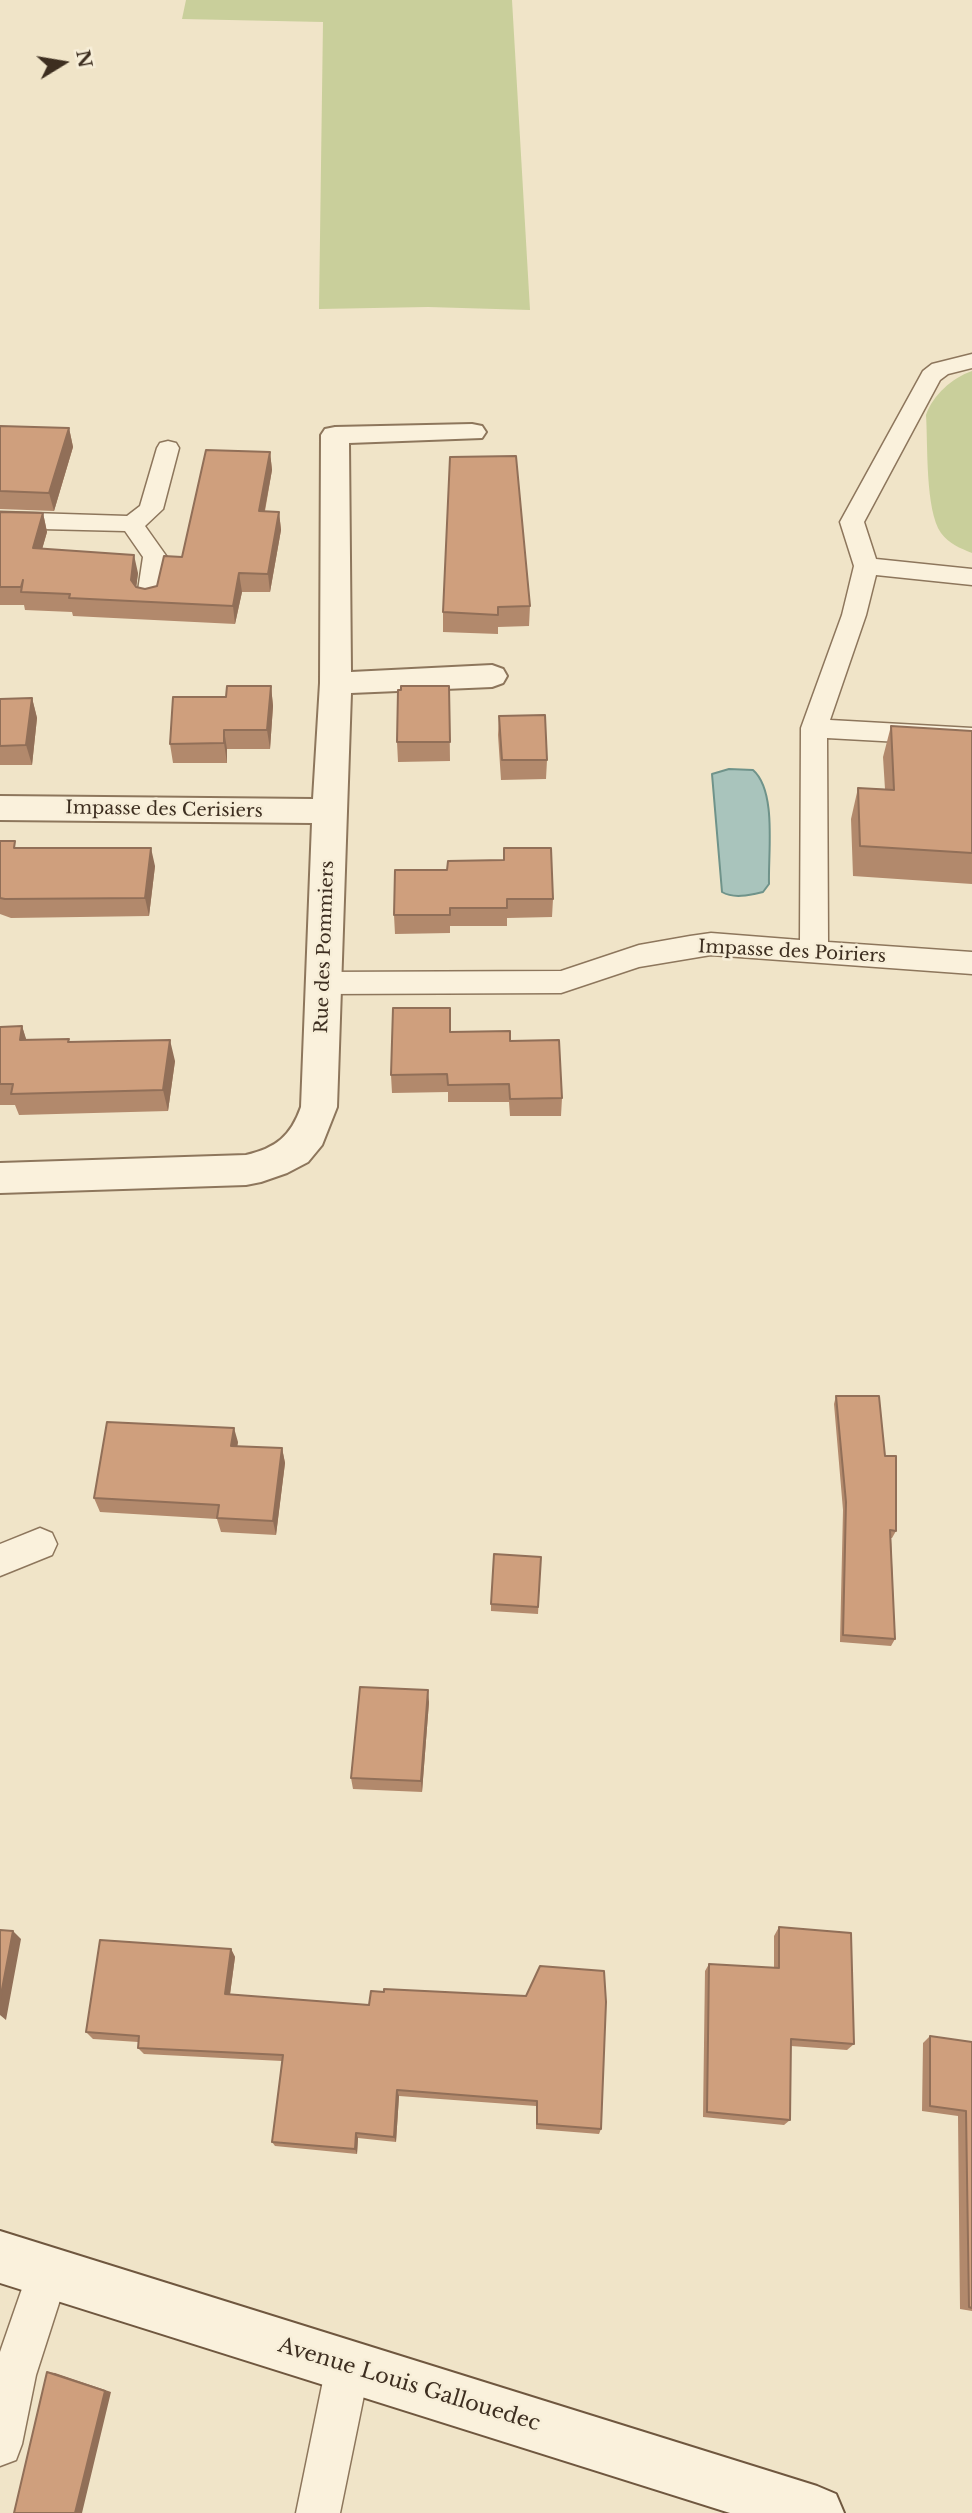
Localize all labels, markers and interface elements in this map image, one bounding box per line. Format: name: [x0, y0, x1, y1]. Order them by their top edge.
north arrow: [28, 28, 98, 98]
text: N: [71, 48, 97, 70]
street label: Impasse des Cerisiers: [65, 797, 263, 823]
street label: Rue des Pommiers: [311, 860, 339, 1034]
street label: Impasse des Poiriers: [697, 936, 887, 968]
street label: Avenue Louis Gallouedec: [275, 2333, 543, 2437]

